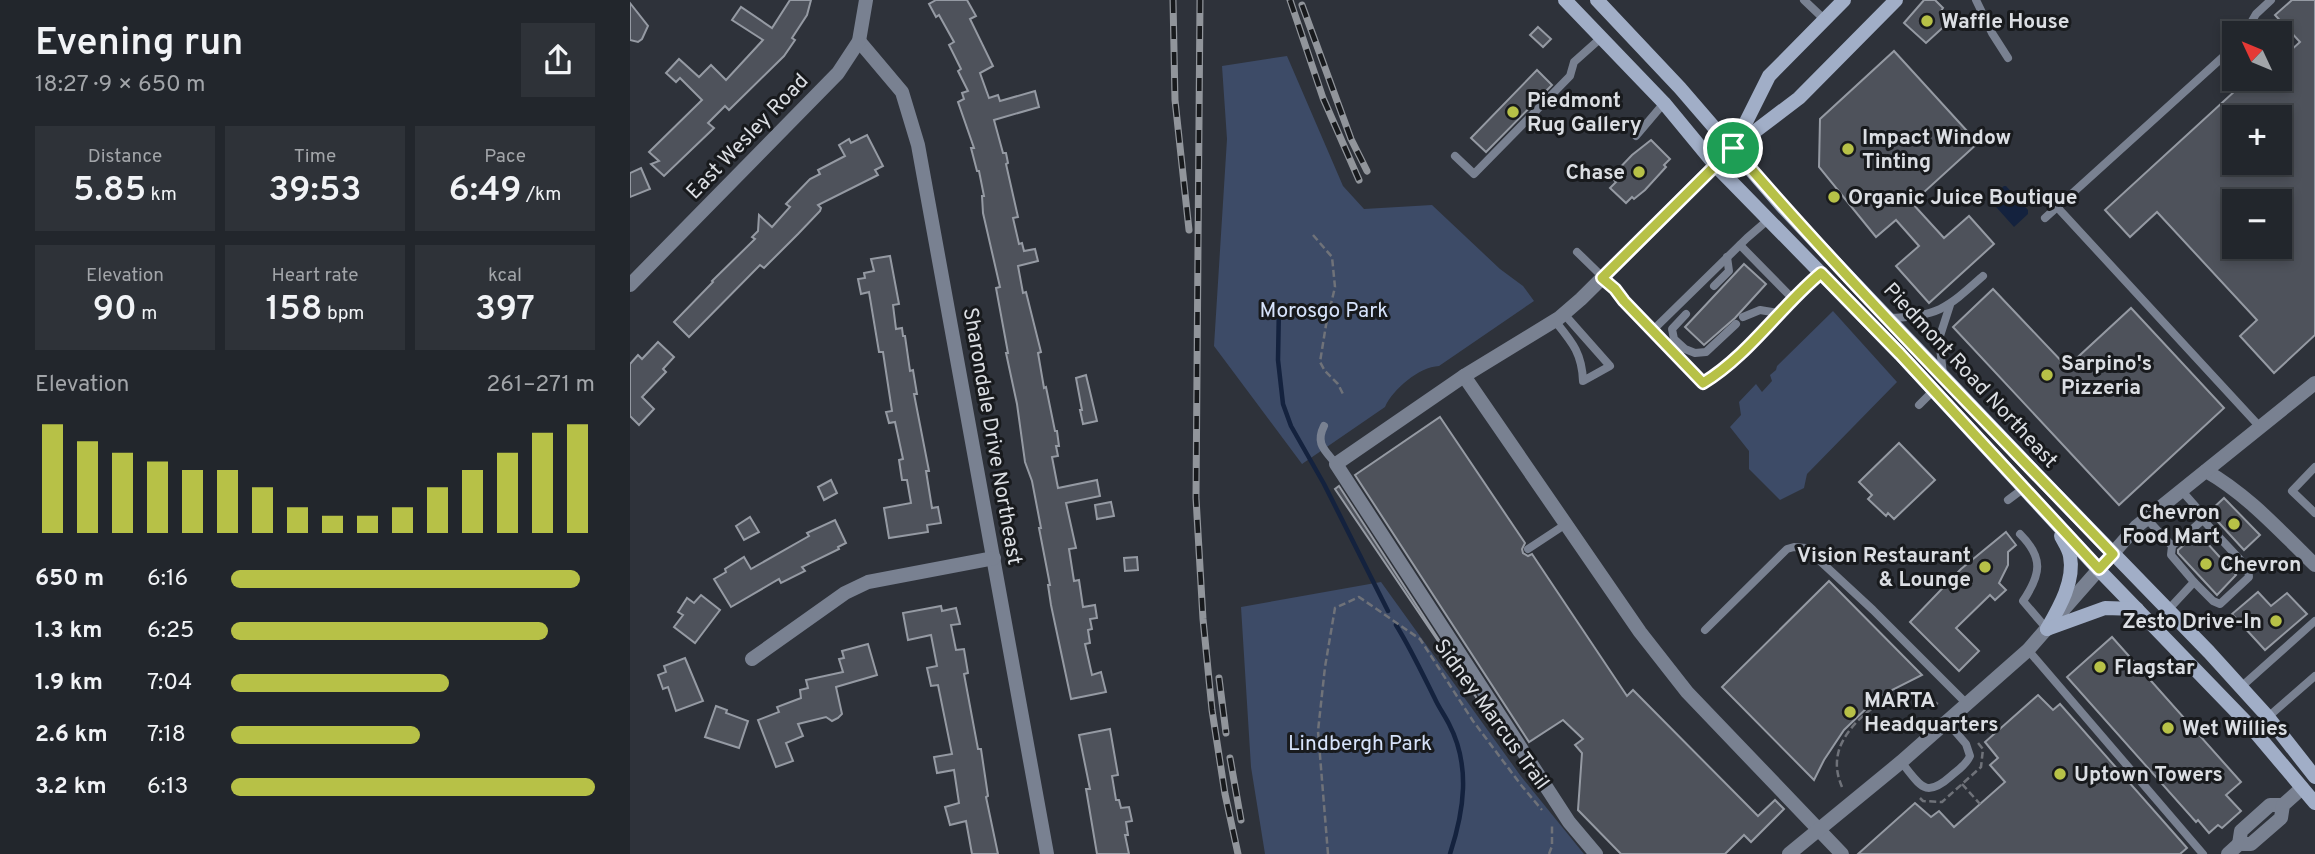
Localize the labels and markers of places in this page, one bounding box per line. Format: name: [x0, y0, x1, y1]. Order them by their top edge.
place label: Waffle House: [1941, 9, 2069, 36]
marker: Waffle House: [1919, 13, 1935, 29]
place label: Piedmont Rug Gallery: [1527, 88, 1642, 139]
marker: Piedmont Rug Gallery: [1505, 104, 1521, 120]
pin: [1703, 118, 1763, 178]
place label: Impact Window Tinting: [1862, 125, 2011, 176]
marker: Impact Window Tinting: [1840, 141, 1856, 157]
place label: Chase: [1566, 160, 1625, 187]
marker: Chase: [1631, 164, 1647, 180]
place label: Organic Juice Boutique: [1848, 185, 2078, 212]
marker: Organic Juice Boutique: [1826, 189, 1842, 205]
place label: Sarpino's Pizzeria: [2061, 351, 2152, 402]
marker: Sarpino's Pizzeria: [2039, 367, 2055, 383]
place label: Chevron Food Mart: [2122, 500, 2220, 551]
marker: Chevron Food Mart: [2226, 516, 2242, 532]
place label: Vision Restaurant & Lounge: [1797, 543, 1971, 594]
place label: Chevron: [2220, 552, 2301, 579]
marker: Chevron: [2198, 556, 2214, 572]
marker: Vision Restaurant & Lounge: [1977, 559, 1993, 575]
place label: Zesto Drive-In: [2122, 609, 2262, 636]
marker: Zesto Drive-In: [2268, 613, 2284, 629]
place label: Flagstar: [2114, 655, 2195, 682]
marker: Flagstar: [2092, 659, 2108, 675]
place label: MARTA Headquarters: [1864, 688, 1999, 739]
marker: MARTA Headquarters: [1842, 704, 1858, 720]
place label: Wet Willies: [2182, 716, 2288, 743]
marker: Wet Willies: [2160, 720, 2176, 736]
place label: Uptown Towers: [2074, 762, 2223, 789]
marker: Uptown Towers: [2052, 766, 2068, 782]

